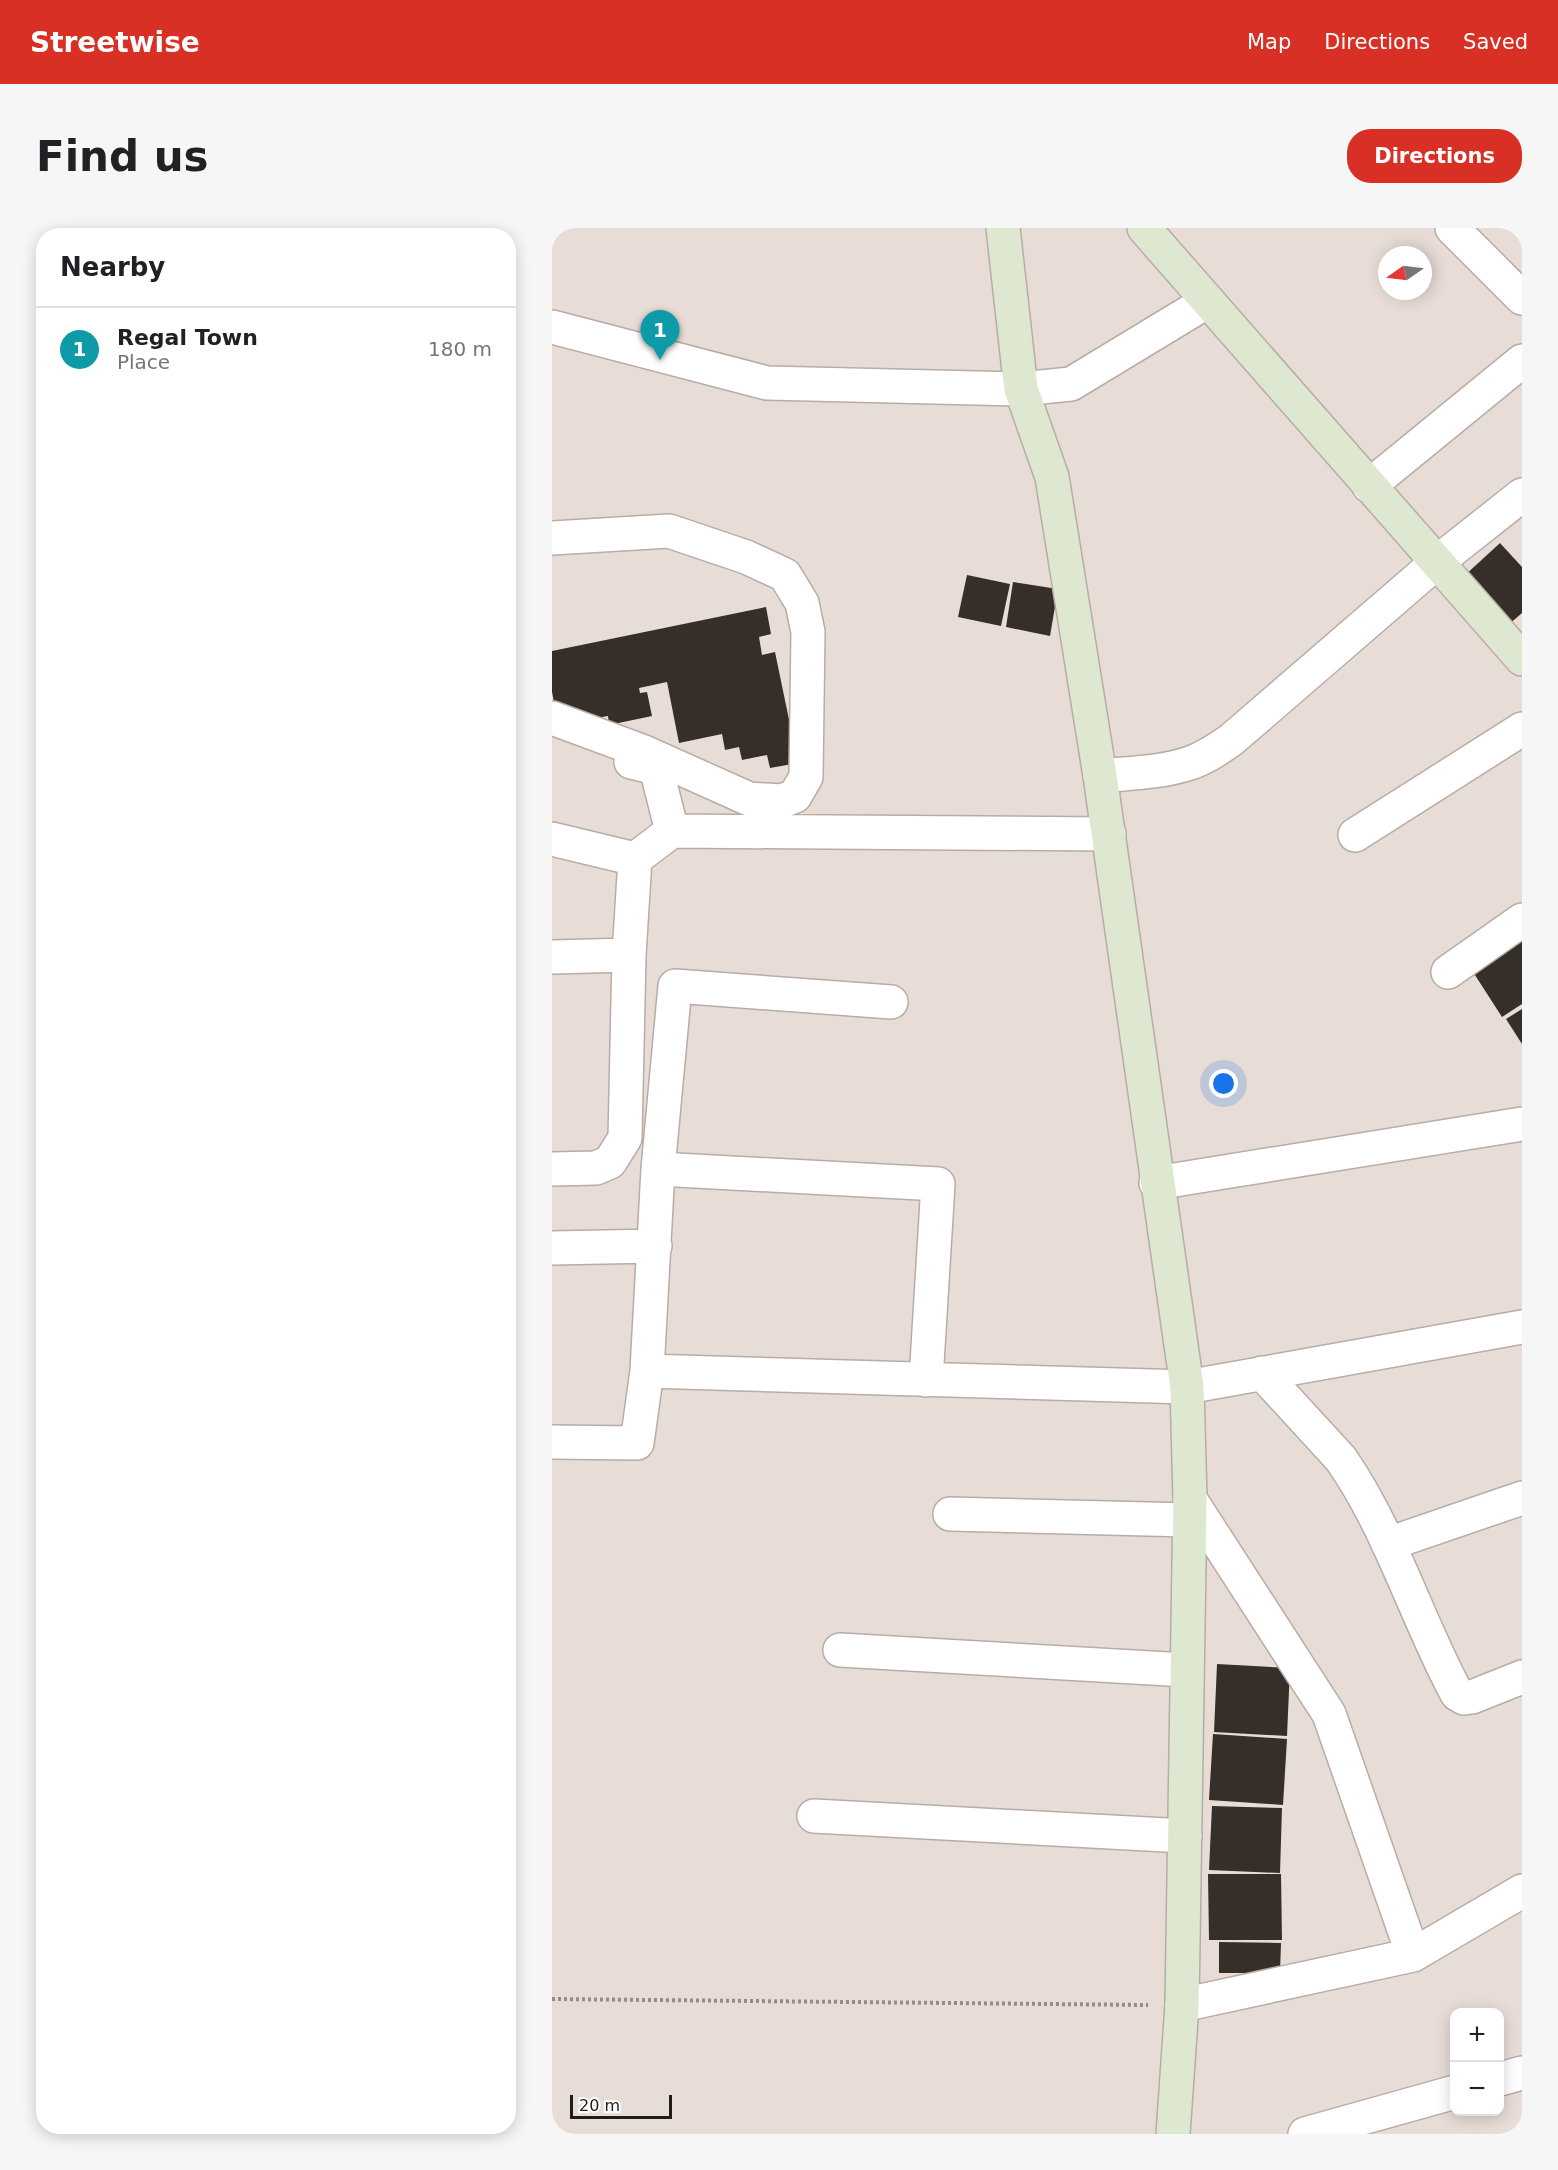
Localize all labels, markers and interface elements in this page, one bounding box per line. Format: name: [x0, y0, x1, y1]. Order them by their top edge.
text: Streetwise: [30, 26, 200, 59]
text: Map: [1247, 30, 1291, 54]
text: Directions: [1324, 30, 1430, 54]
text: Saved: [1463, 30, 1528, 54]
button: Directions: [1347, 129, 1522, 183]
text: Find us: [36, 132, 209, 181]
north arrow: [1378, 246, 1432, 300]
text: Nearby: [60, 252, 165, 282]
pin: 1: [640, 310, 680, 360]
text: Regal Town: [117, 325, 258, 350]
text: 1: [73, 337, 86, 361]
text: 180 m: [428, 337, 492, 361]
text: Place: [117, 350, 170, 374]
your location: [1209, 1069, 1238, 1098]
map controls: [1450, 2008, 1504, 2116]
button: +: [1450, 2008, 1504, 2062]
button: −: [1450, 2062, 1504, 2116]
scale bar: [570, 2092, 672, 2120]
text: 20 m: [579, 2096, 620, 2115]

